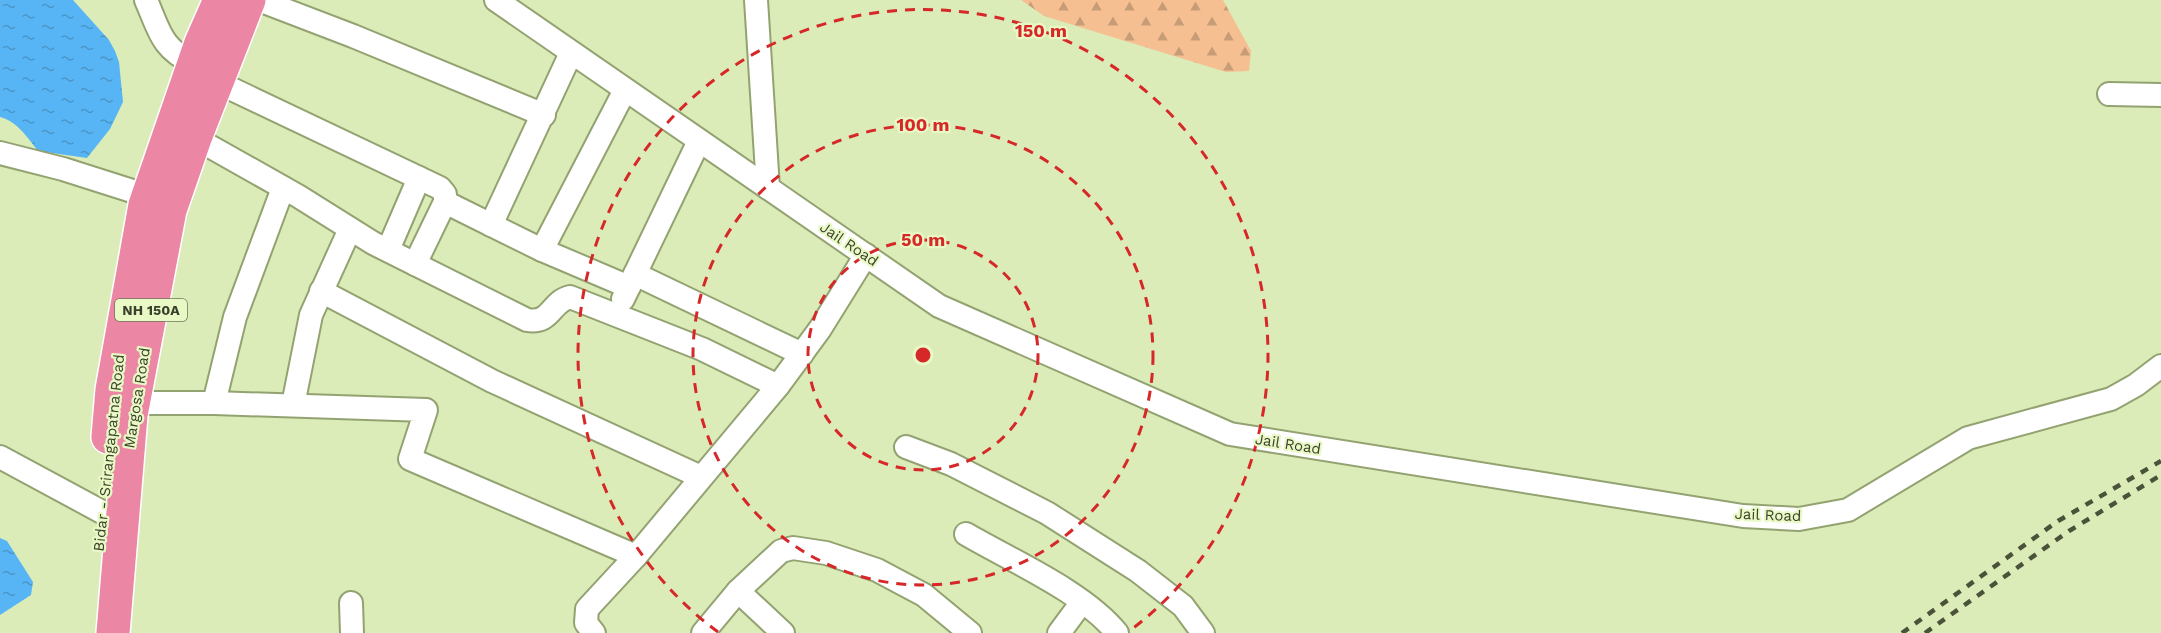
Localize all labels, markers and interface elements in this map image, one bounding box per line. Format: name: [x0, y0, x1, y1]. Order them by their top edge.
text: 150 m: [1015, 20, 1067, 41]
text: 100 m: [896, 114, 950, 135]
street label: Jail Road: [816, 218, 882, 270]
text: 50 m: [901, 229, 945, 250]
road number: NH 150A: [115, 299, 187, 321]
centre of rings: [913, 345, 933, 365]
street label: Margosa Road: [120, 346, 154, 450]
street label: Bidar - Srirangapatna Road: [90, 354, 128, 552]
street label: Jail Road: [1254, 430, 1322, 458]
street label: Jail Road: [1734, 505, 1802, 525]

